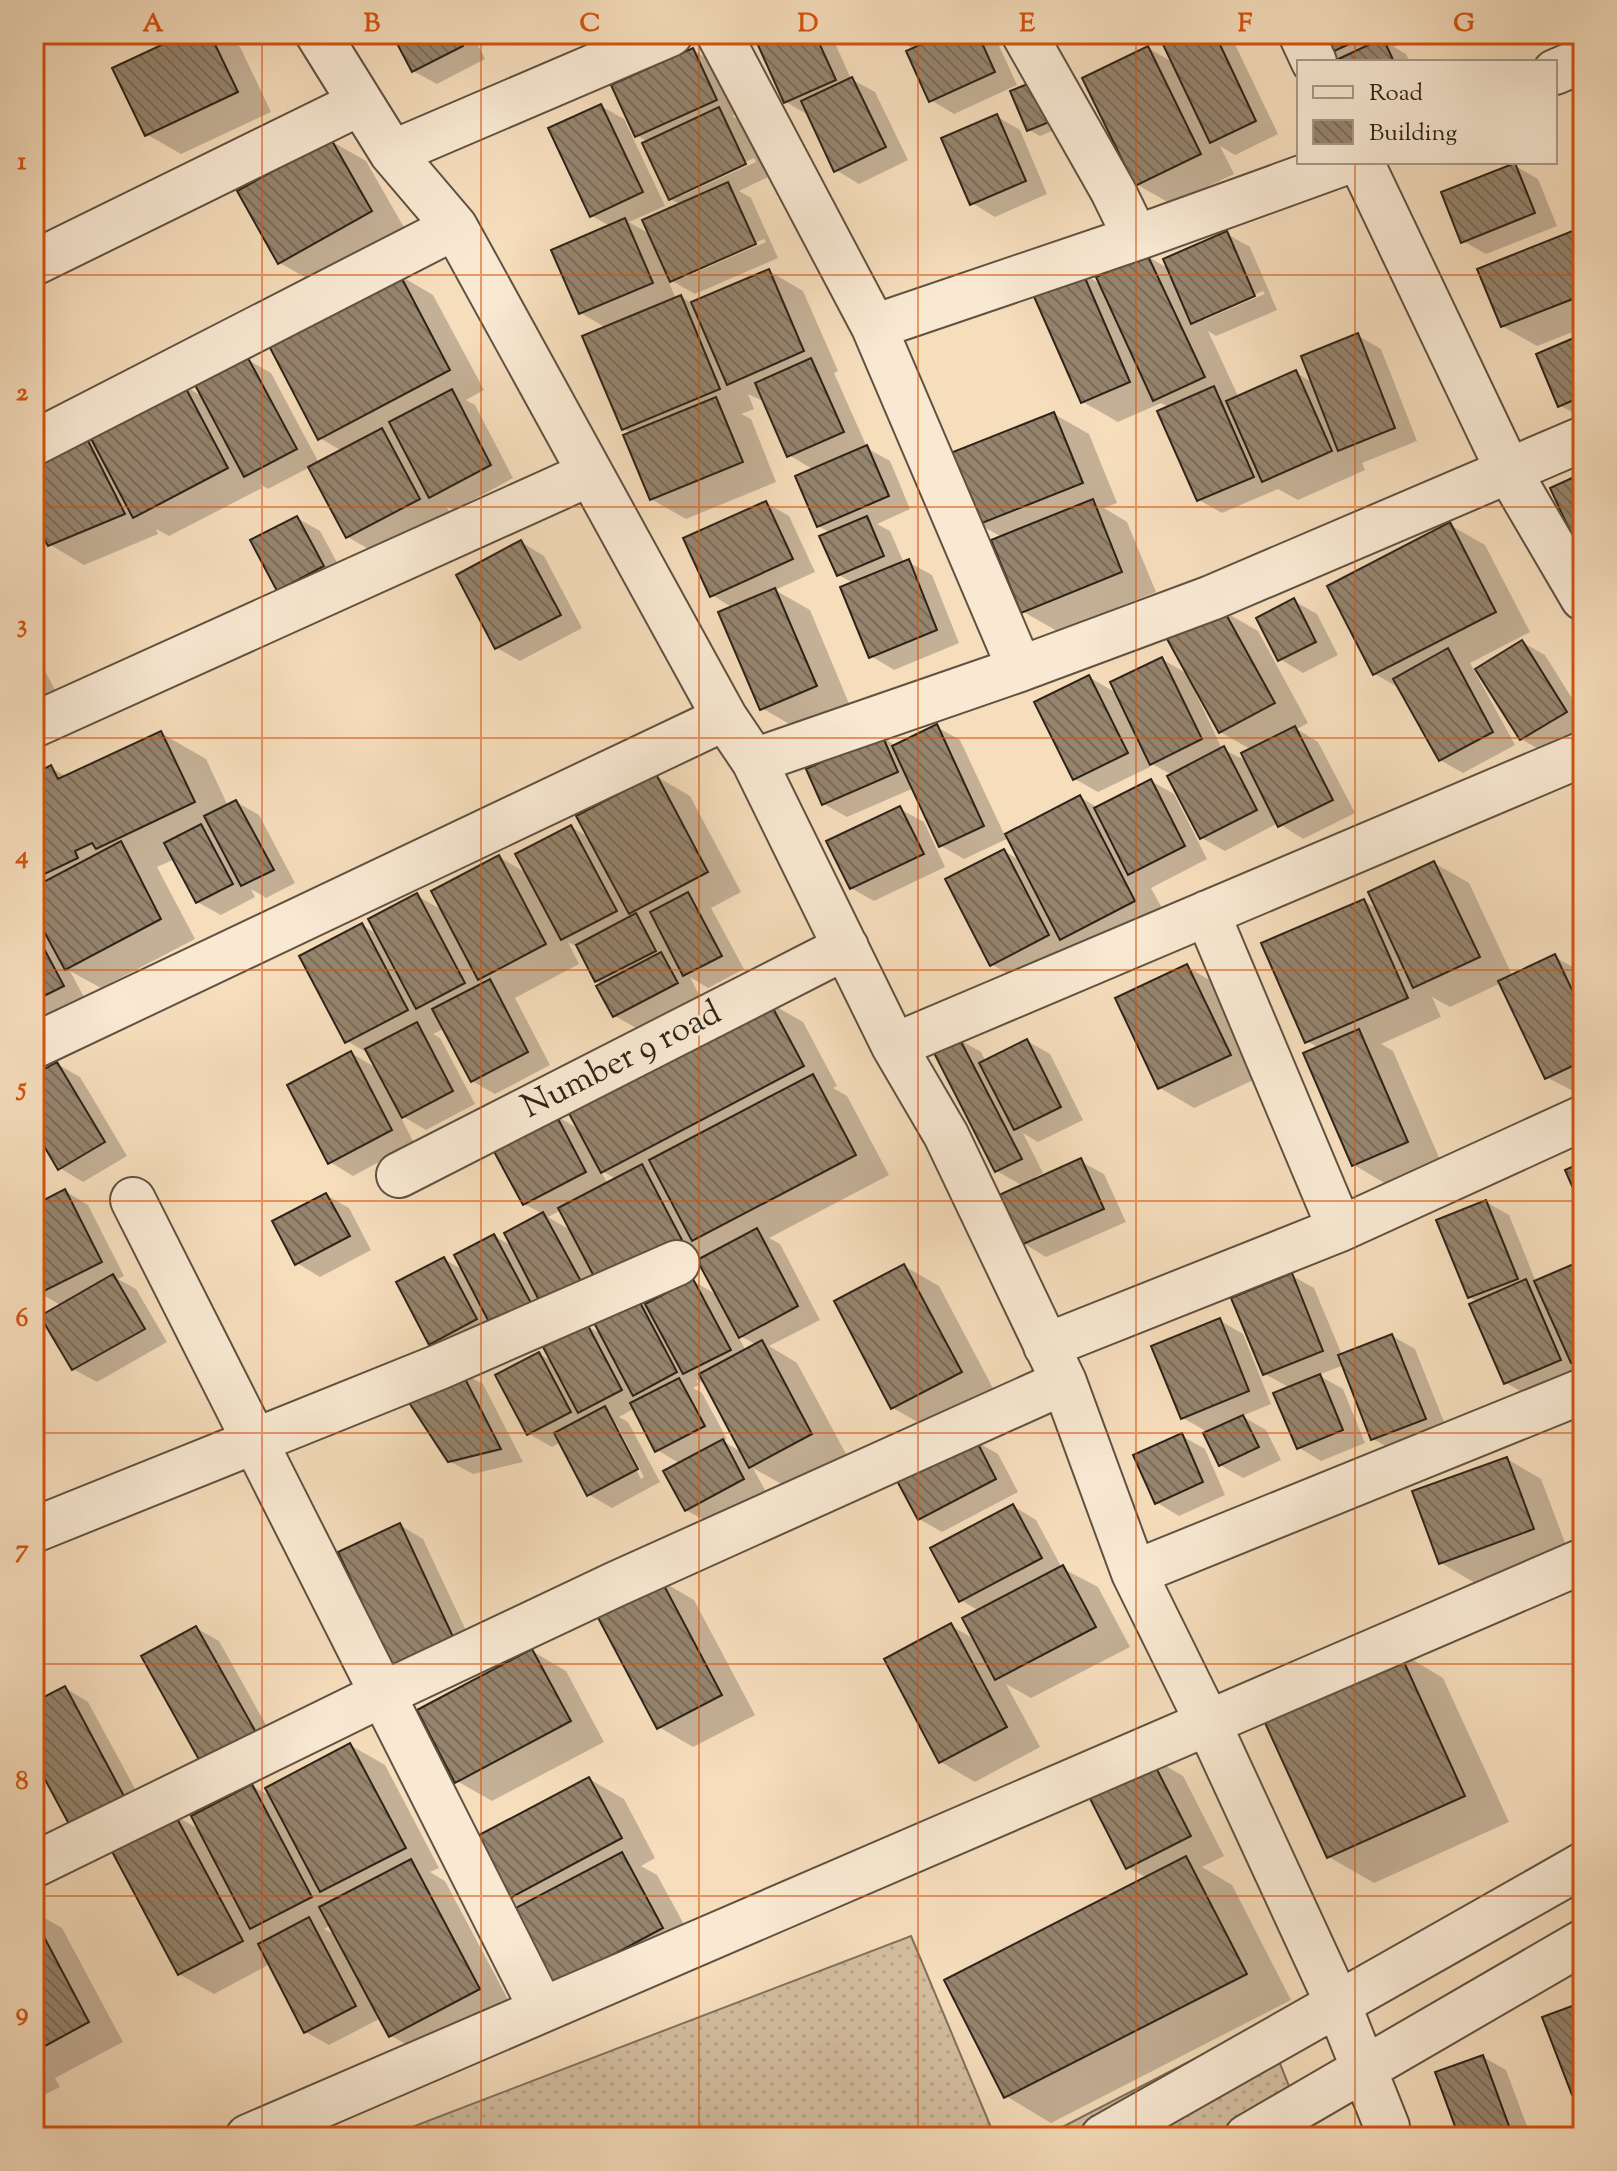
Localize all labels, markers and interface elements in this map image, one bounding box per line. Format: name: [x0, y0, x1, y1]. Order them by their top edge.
text: A: [142, 6, 164, 43]
text: B: [364, 6, 381, 43]
text: C: [580, 6, 600, 43]
text: D: [798, 6, 818, 43]
text: E: [1019, 6, 1035, 43]
text: F: [1238, 6, 1253, 43]
text: G: [1453, 6, 1475, 43]
legend: [1297, 60, 1557, 164]
text: Road: [1369, 77, 1423, 111]
text: Building: [1369, 117, 1458, 151]
text: 1: [18, 144, 27, 181]
text: 2: [16, 375, 29, 412]
text: 3: [17, 607, 27, 644]
text: 4: [14, 838, 29, 875]
street label: Number 9 road: [514, 990, 730, 1132]
text: 5: [16, 1070, 27, 1107]
text: 6: [16, 1301, 29, 1338]
text: 7: [15, 1532, 29, 1569]
text: 8: [15, 1764, 29, 1801]
text: 9: [16, 1995, 29, 2032]

